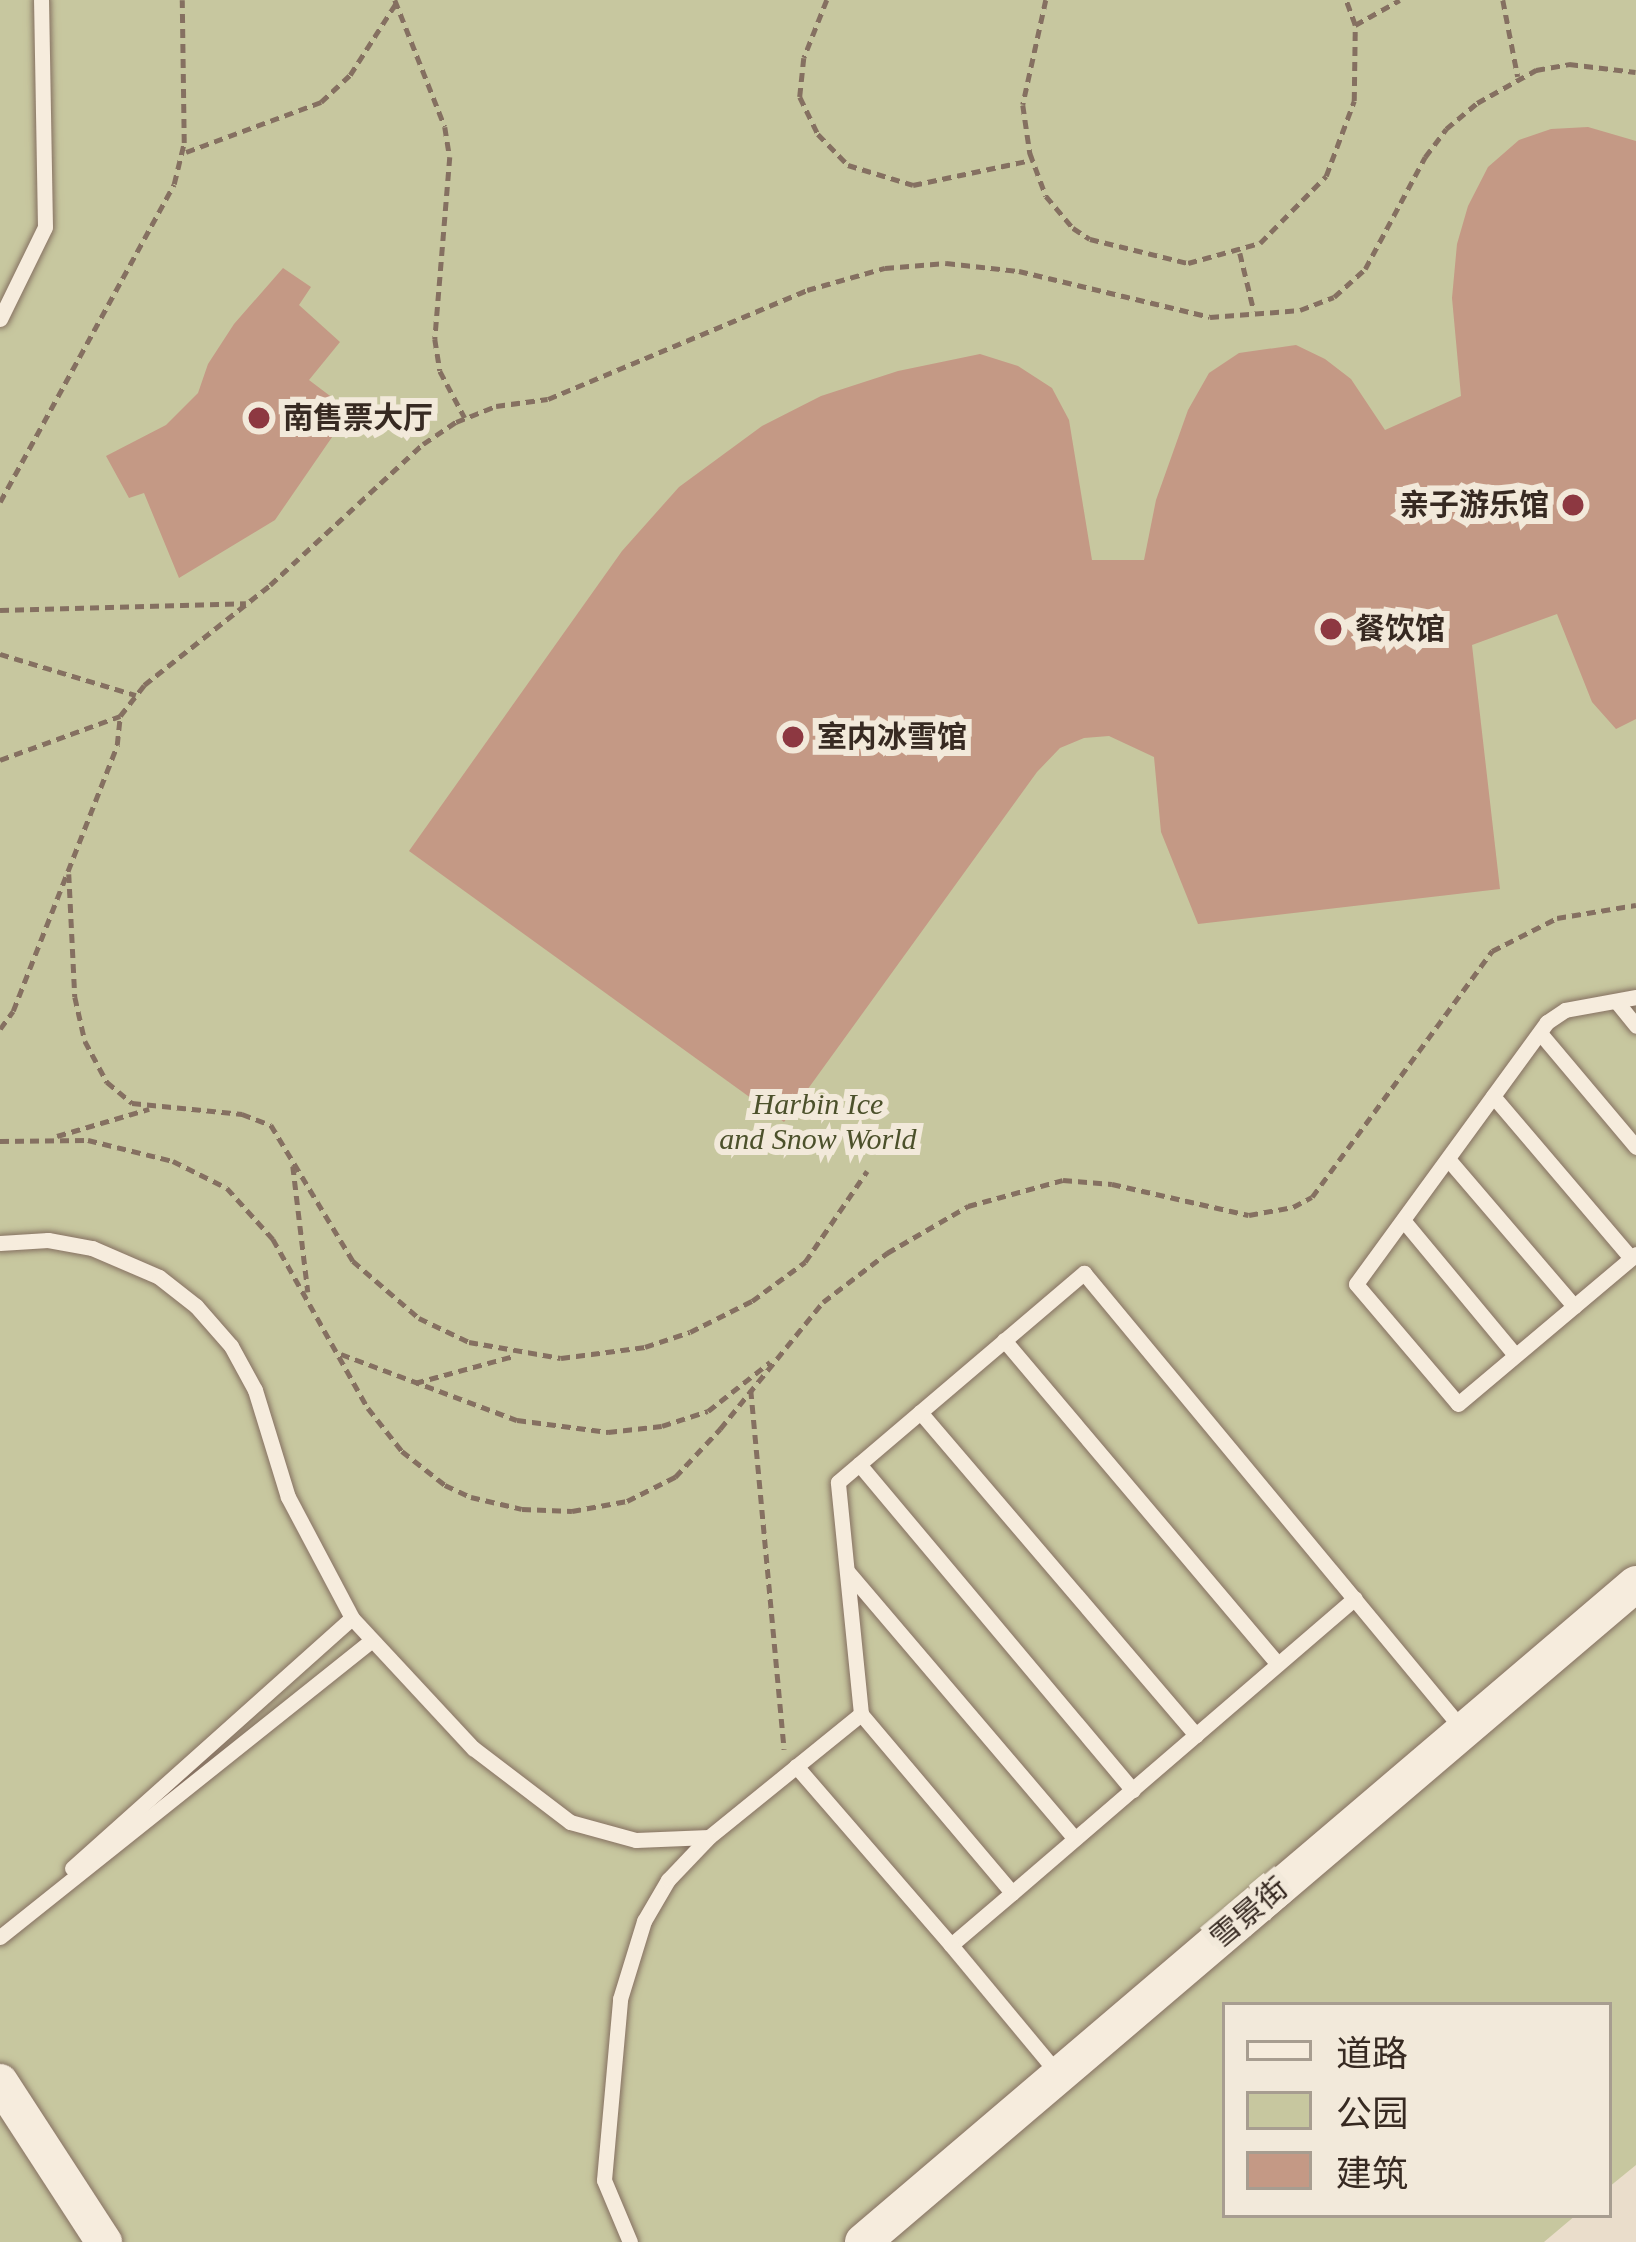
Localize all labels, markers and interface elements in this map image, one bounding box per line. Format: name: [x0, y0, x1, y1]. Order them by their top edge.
place label: 南售票大厅: [283, 400, 433, 436]
marker: 南售票大厅: [246, 405, 272, 431]
place label: 亲子游乐馆: [1399, 487, 1549, 523]
marker: 亲子游乐馆: [1560, 492, 1586, 518]
place label: 餐饮馆: [1355, 611, 1445, 647]
marker: 餐饮馆: [1318, 616, 1344, 642]
place label: 室内冰雪馆: [817, 719, 967, 755]
marker: 室内冰雪馆: [780, 724, 806, 750]
park label: Harbin Ice and Snow World: [719, 1086, 917, 1156]
street label: 雪景街: [1203, 1870, 1295, 1956]
legend: [1222, 2002, 1612, 2218]
text: 道路: [1336, 2034, 1408, 2074]
text: 公园: [1336, 2094, 1408, 2134]
text: 建筑: [1336, 2154, 1408, 2194]

